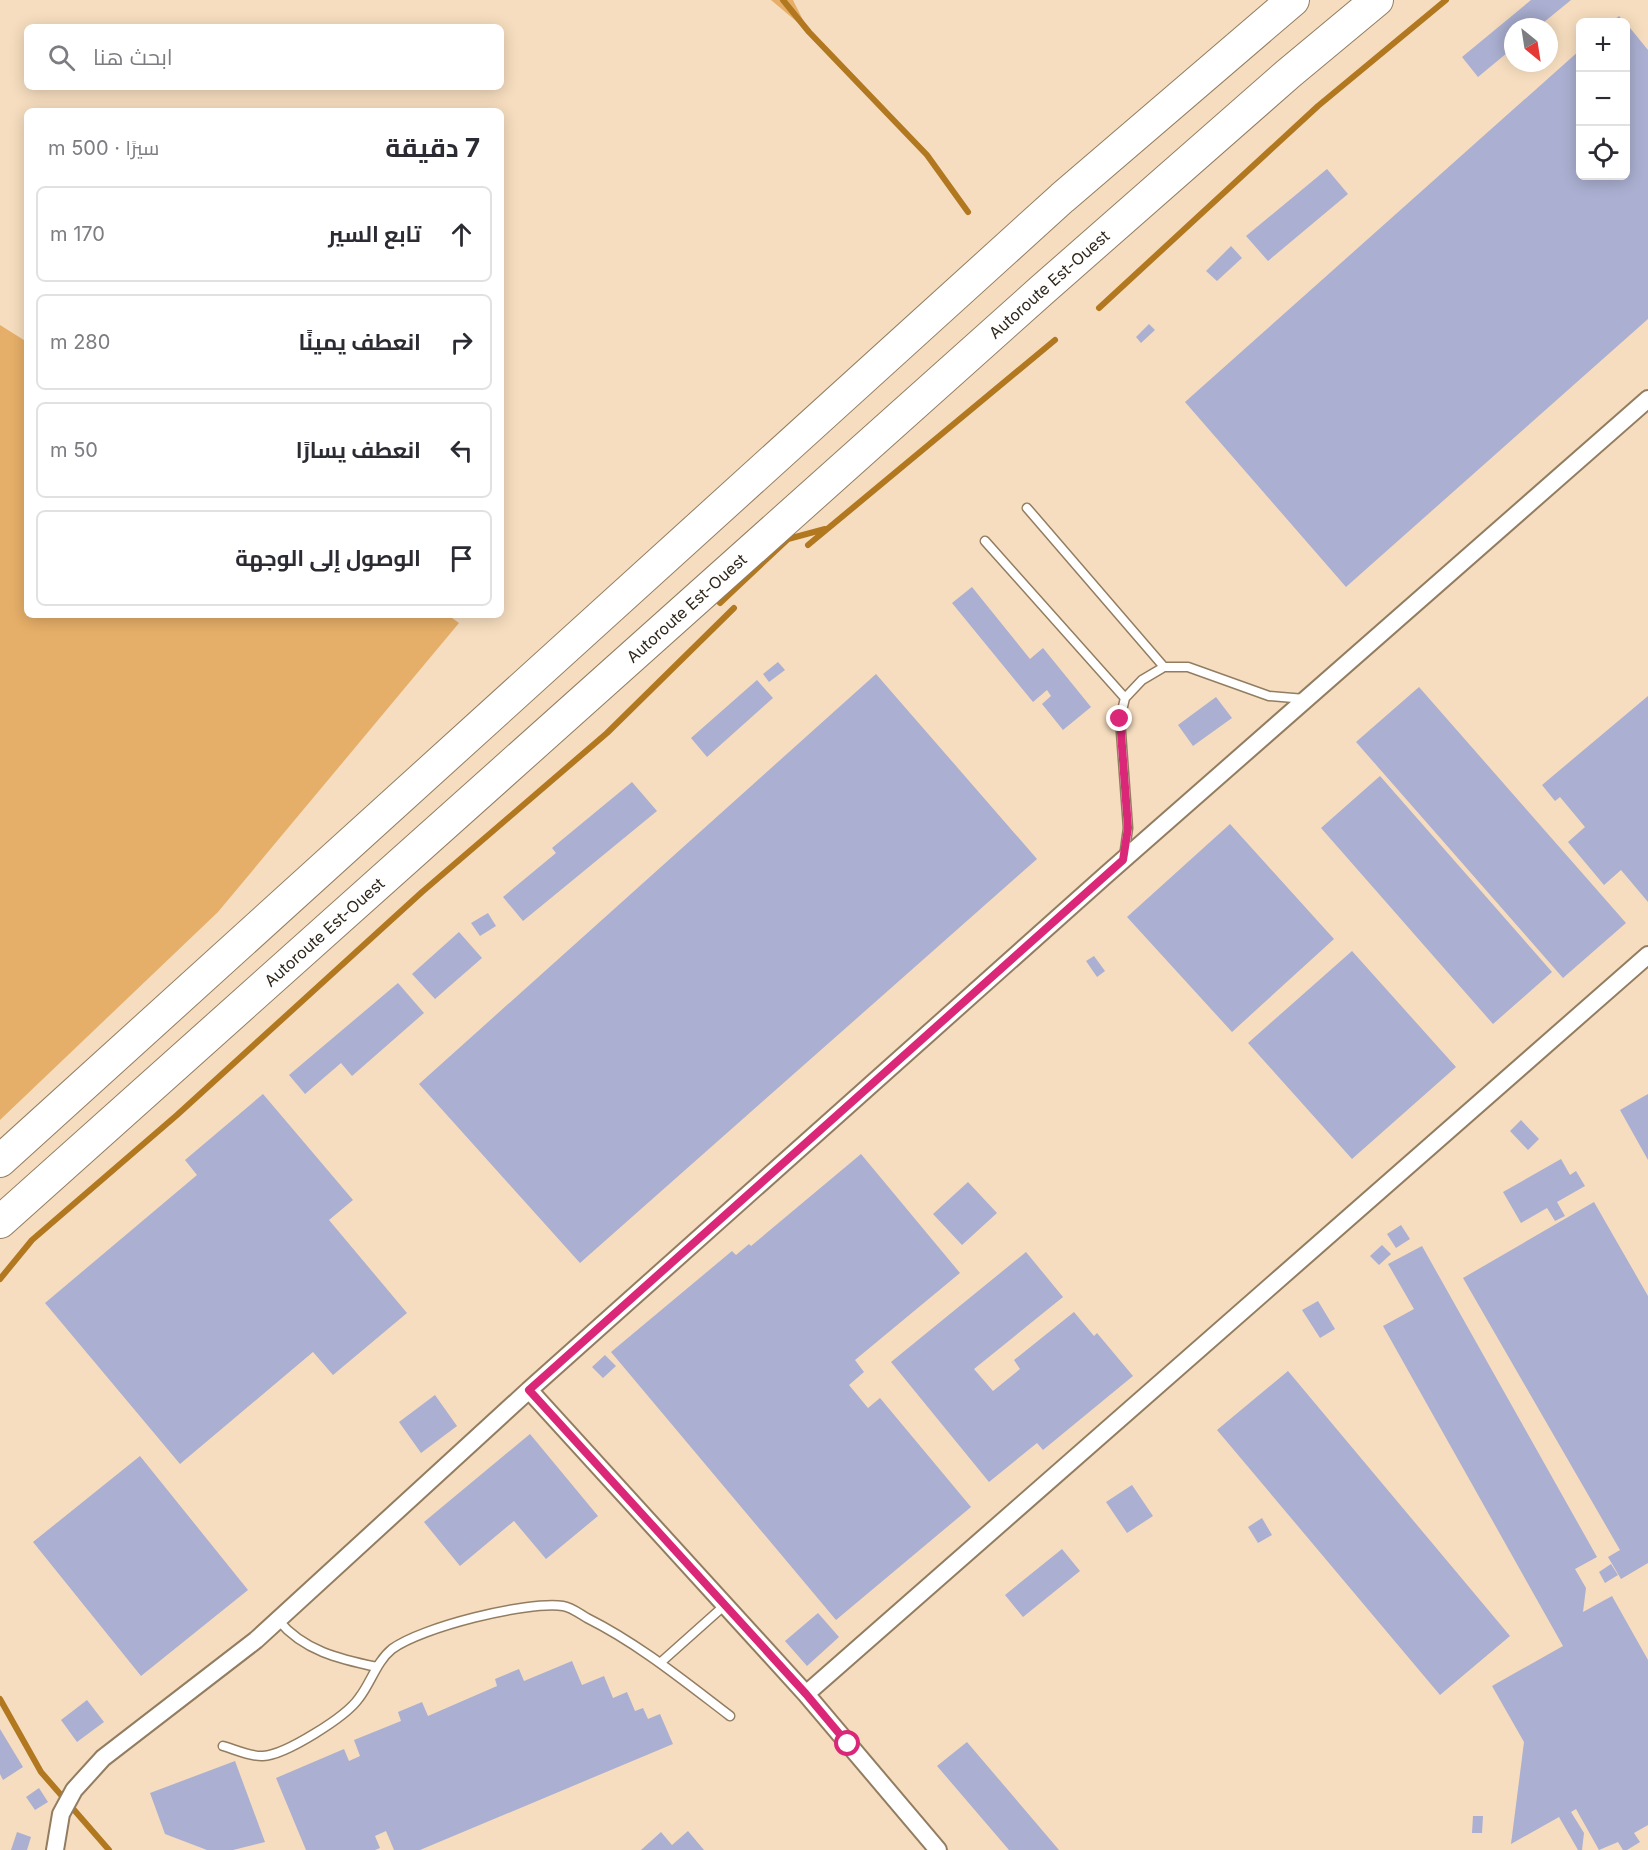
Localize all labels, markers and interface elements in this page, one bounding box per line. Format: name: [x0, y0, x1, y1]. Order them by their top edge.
north arrow: [1504, 18, 1558, 72]
map controls: [1576, 18, 1630, 180]
button: +: [1576, 18, 1630, 72]
search box: [24, 24, 504, 90]
icon: search: [45, 41, 78, 74]
text: ابحث هنا: [93, 44, 173, 70]
button: −: [1576, 72, 1630, 126]
button: locate: [1576, 126, 1630, 180]
text: 7 دقيقة: [385, 132, 480, 163]
text: سيرًا · 500 m: [48, 136, 159, 160]
icon: ahead: [445, 218, 478, 251]
text: تابع السير: [328, 221, 421, 247]
text: 170 m: [50, 222, 105, 246]
street label: Autoroute Est-Ouest: [985, 226, 1113, 343]
icon: right: [445, 326, 478, 359]
text: انعطف يمينًا: [299, 329, 421, 355]
text: 280 m: [50, 330, 110, 354]
icon: left: [445, 434, 478, 467]
text: انعطف يسارًا: [296, 437, 421, 463]
text: 50 m: [50, 438, 98, 462]
icon: arrive: [445, 542, 478, 575]
text: الوصول إلى الوجهة: [235, 545, 421, 571]
street label: Autoroute Est-Ouest: [622, 549, 751, 667]
route end: [1106, 705, 1132, 731]
street label: Autoroute Est-Ouest: [260, 873, 388, 991]
route start: [834, 1730, 860, 1756]

